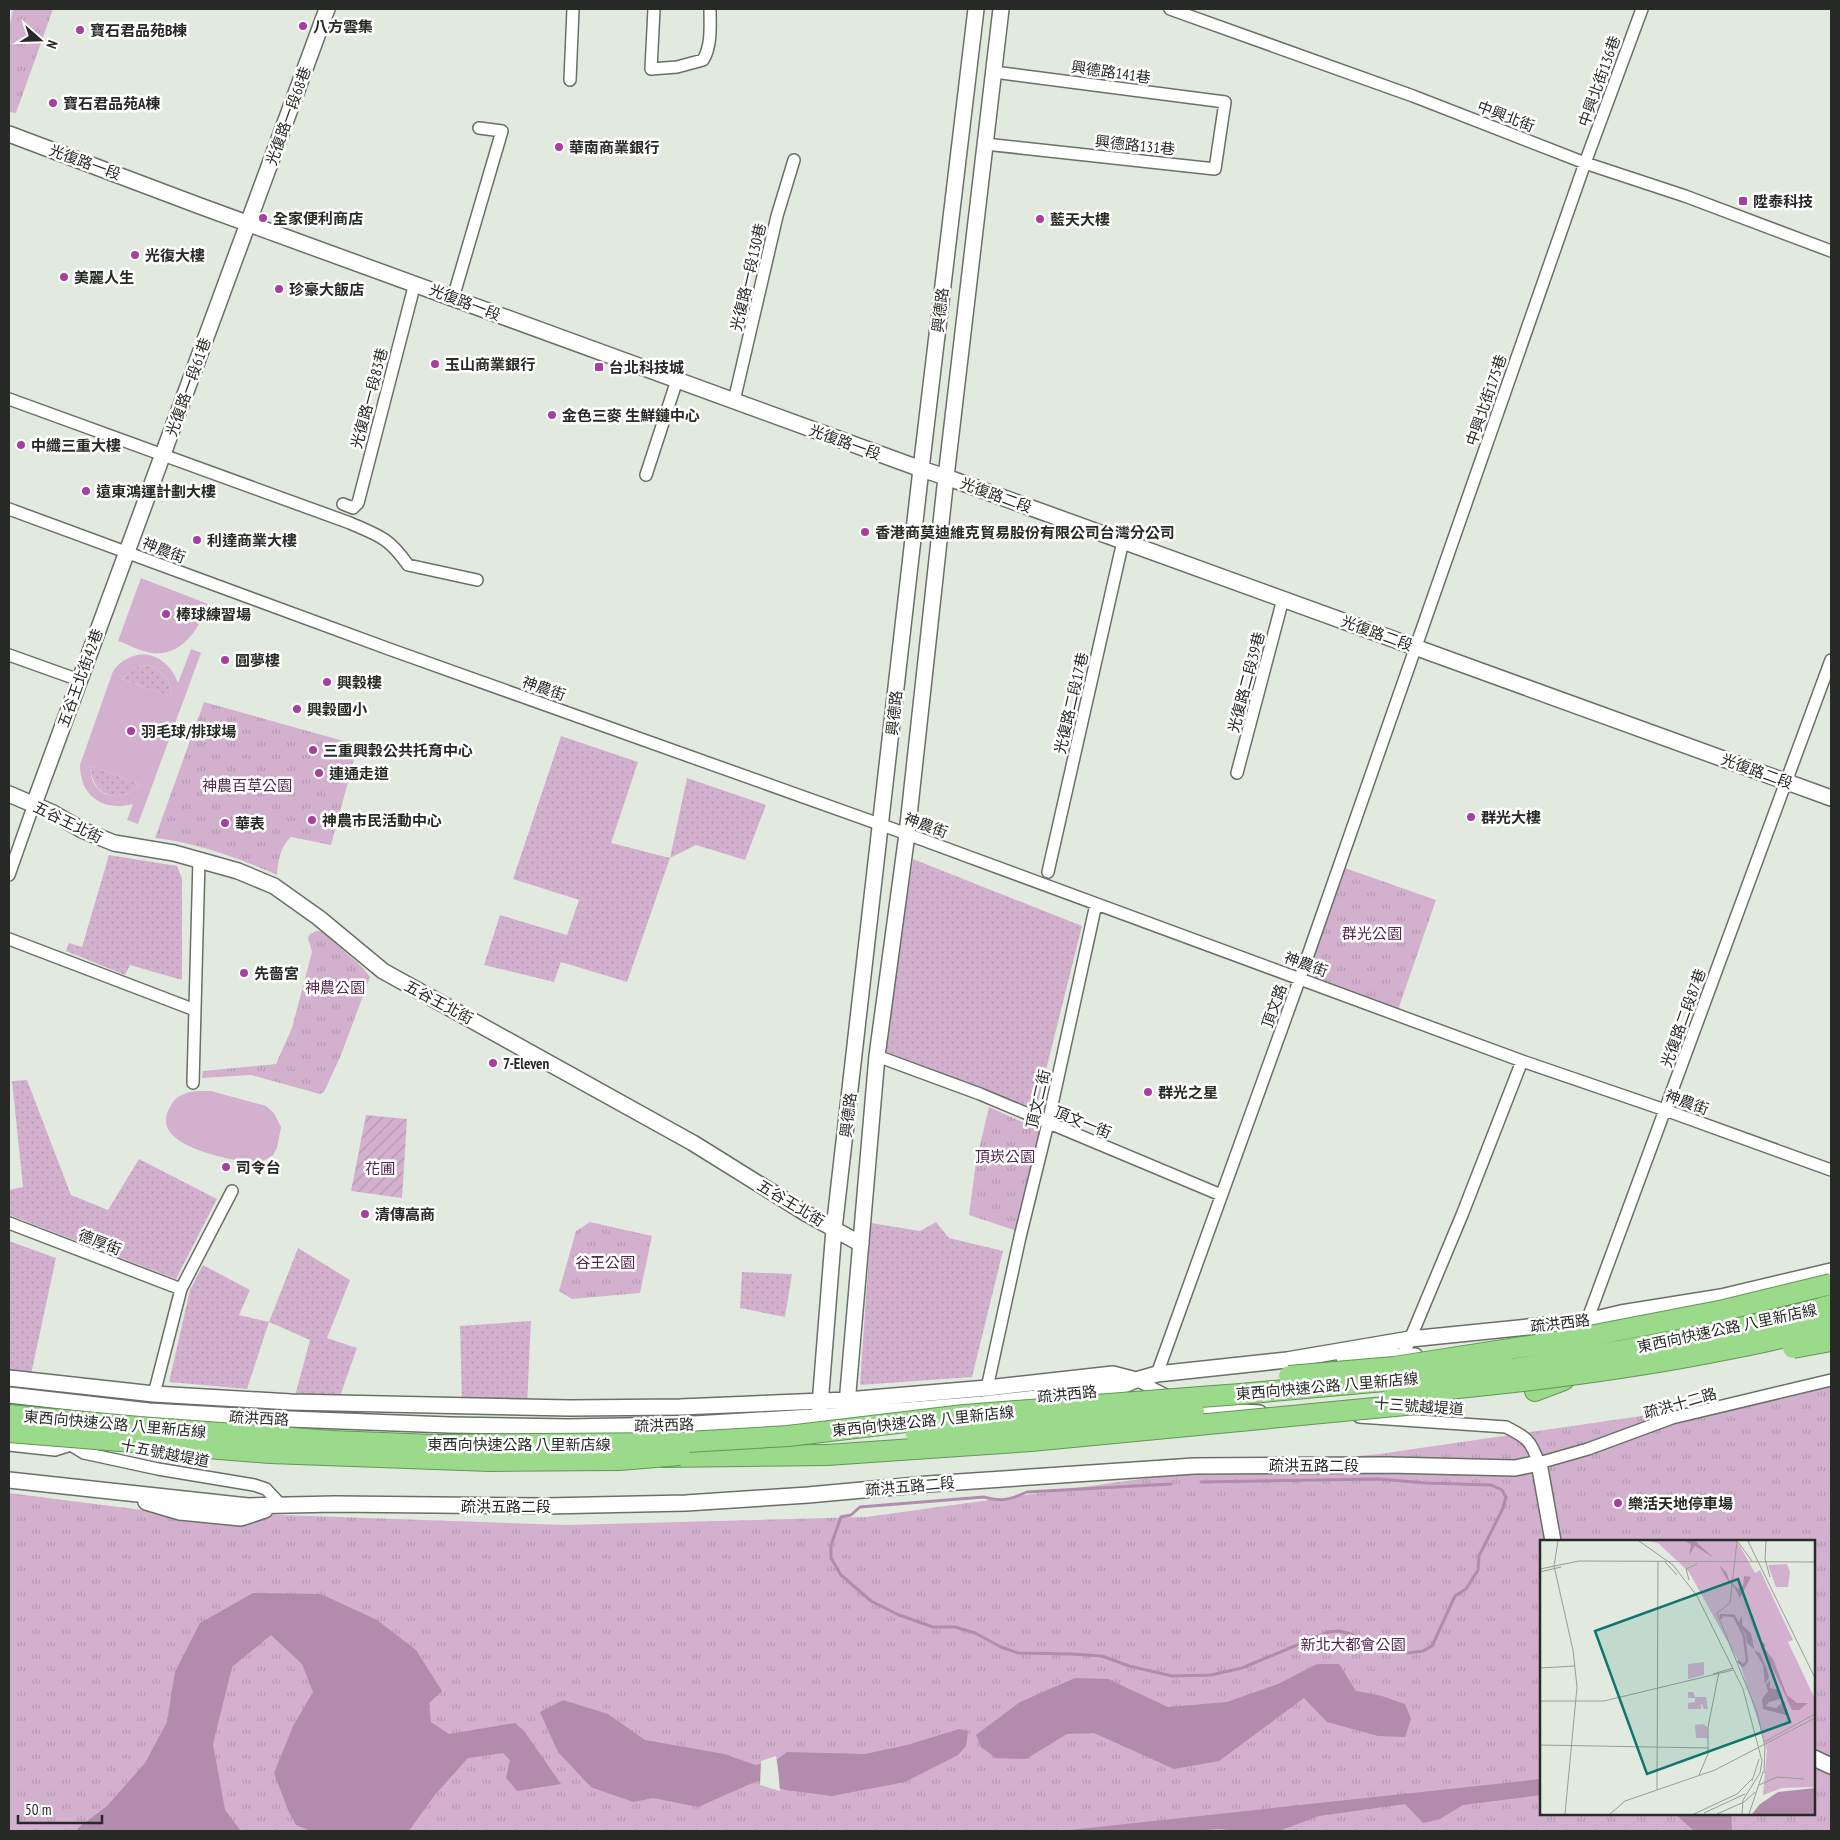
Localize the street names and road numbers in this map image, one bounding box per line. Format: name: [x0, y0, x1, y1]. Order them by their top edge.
street label: 中興北街136巷: [1574, 33, 1624, 129]
street label: 興德路141巷: [1070, 57, 1152, 87]
street label: 光復路一段68巷: [261, 64, 315, 168]
street label: 中興北街: [1475, 96, 1537, 136]
street label: 興德路131巷: [1094, 131, 1176, 159]
street label: 光復路一段: [47, 140, 123, 184]
street label: 光復路一段130巷: [726, 221, 770, 333]
street label: 光復路一段: [427, 280, 503, 324]
street label: 興德路: [928, 287, 952, 333]
street label: 光復路一段61巷: [161, 335, 215, 439]
street label: 光復路一段83巷: [346, 346, 392, 450]
street label: 中興北街175巷: [1462, 352, 1510, 448]
street label: 光復路一段: [807, 420, 883, 464]
street label: 光復路二段: [958, 473, 1034, 517]
street label: 神農街: [140, 533, 188, 567]
street label: 光復路二段: [1339, 611, 1415, 655]
street label: 五谷王北街42巷: [53, 626, 107, 730]
street label: 光復路二段39巷: [1223, 630, 1269, 734]
street label: 光復路二段17巷: [1050, 650, 1092, 756]
street label: 神農街: [520, 672, 568, 704]
street label: 興德路: [882, 690, 906, 736]
street label: 光復路二段: [1719, 749, 1795, 793]
street label: 五谷王北街: [30, 797, 106, 847]
street label: 神農街: [902, 808, 950, 842]
street label: 神農街: [1282, 947, 1330, 981]
street label: 光復路二段87巷: [1656, 966, 1710, 1070]
street label: 五谷王北街: [401, 976, 477, 1028]
street label: 頂文路: [1257, 982, 1291, 1030]
street label: 頂文二街: [1022, 1068, 1054, 1130]
street label: 神農街: [1663, 1085, 1711, 1119]
street label: 興德路: [836, 1092, 860, 1138]
street label: 頂文一街: [1052, 1102, 1114, 1142]
street label: 五谷王北街: [754, 1176, 828, 1230]
street label: 德厚街: [76, 1225, 124, 1259]
street label: 東西向快速公路 八里新店線: [1635, 1300, 1819, 1356]
street label: 疏洪西路: [1529, 1310, 1591, 1336]
street label: 東西向快速公路 八里新店線: [1235, 1369, 1419, 1403]
street label: 疏洪西路: [1036, 1381, 1098, 1407]
street label: 疏洪十二路: [1641, 1384, 1719, 1422]
street label: 十三號越堤道: [1373, 1393, 1465, 1419]
street label: 東西向快速公路 八里新店線: [831, 1402, 1015, 1440]
street label: 東西向快速公路 八里新店線: [23, 1407, 207, 1441]
street label: 疏洪西路: [229, 1407, 289, 1429]
street label: 疏洪西路: [634, 1414, 694, 1436]
street label: 十五號越堤道: [119, 1435, 211, 1471]
street label: 東西向快速公路 八里新店線: [427, 1435, 611, 1454]
street label: 疏洪五路二段: [1269, 1456, 1359, 1475]
street label: 疏洪五路二段: [864, 1473, 956, 1499]
street label: 疏洪五路二段: [461, 1497, 551, 1516]

